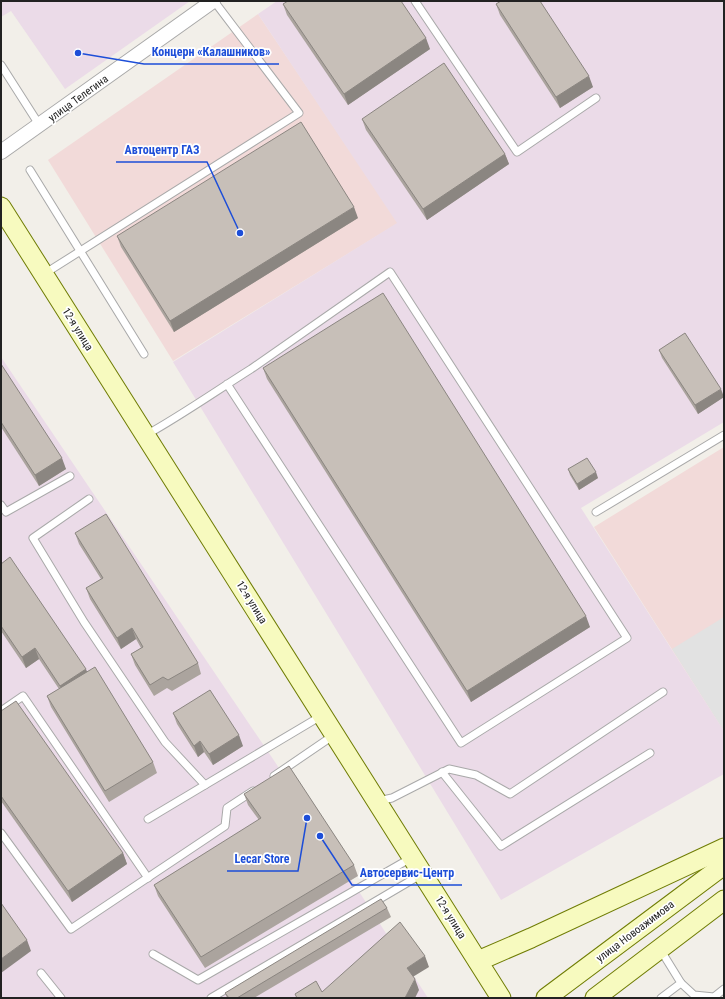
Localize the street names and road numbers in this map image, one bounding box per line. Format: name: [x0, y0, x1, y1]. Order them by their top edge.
street label: улица Телегина: [46, 72, 111, 124]
street label: 12-я улица: [59, 305, 96, 353]
street label: 12-я улица: [233, 578, 270, 626]
street label: 12-я улица: [432, 893, 469, 941]
street label: улица Новоажимова: [594, 898, 677, 965]

